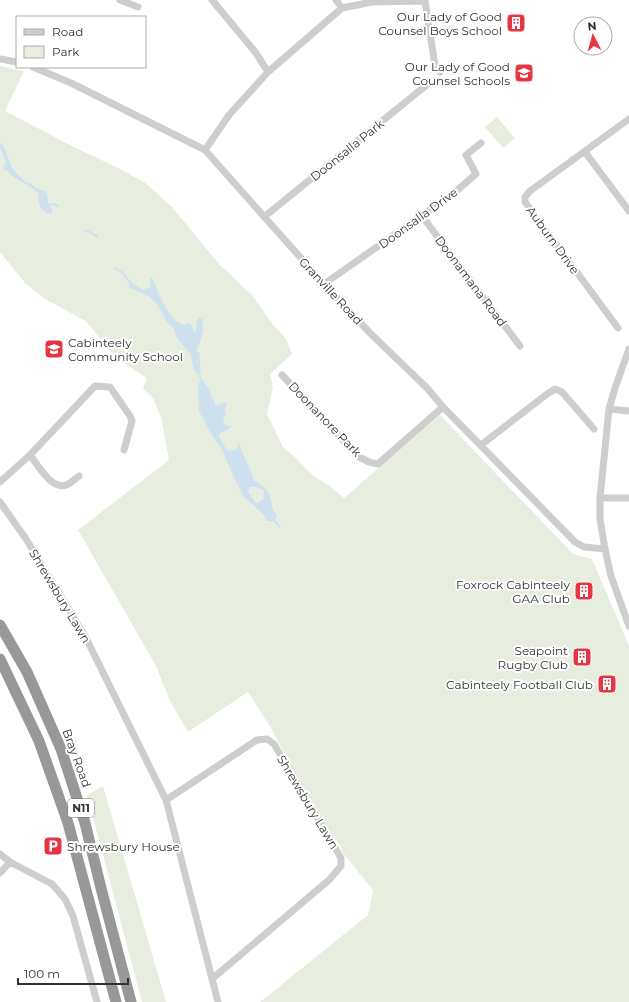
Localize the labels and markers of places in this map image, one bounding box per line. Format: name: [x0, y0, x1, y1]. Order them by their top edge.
place label: Our Lady of Good Counsel Boys School: [378, 9, 502, 38]
building icon: Our Lady of Good Counsel Boys School: [505, 12, 527, 34]
place label: Our Lady of Good Counsel Schools: [405, 59, 510, 88]
school or university icon: Our Lady of Good Counsel Schools: [513, 62, 535, 84]
place label: Cabinteely Community School: [68, 335, 183, 364]
school or university icon: Cabinteely Community School: [43, 338, 65, 360]
place label: Foxrock Cabinteely GAA Club: [456, 577, 570, 606]
building icon: Foxrock Cabinteely GAA Club: [573, 580, 595, 602]
place label: Seapoint Rugby Club: [497, 643, 568, 672]
building icon: Seapoint Rugby Club: [571, 646, 593, 668]
building icon: Cabinteely Football Club: [596, 673, 618, 695]
place label: Cabinteely Football Club: [446, 677, 593, 692]
parking icon: Shrewsbury House: [42, 835, 64, 857]
place label: Shrewsbury House: [67, 839, 180, 854]

